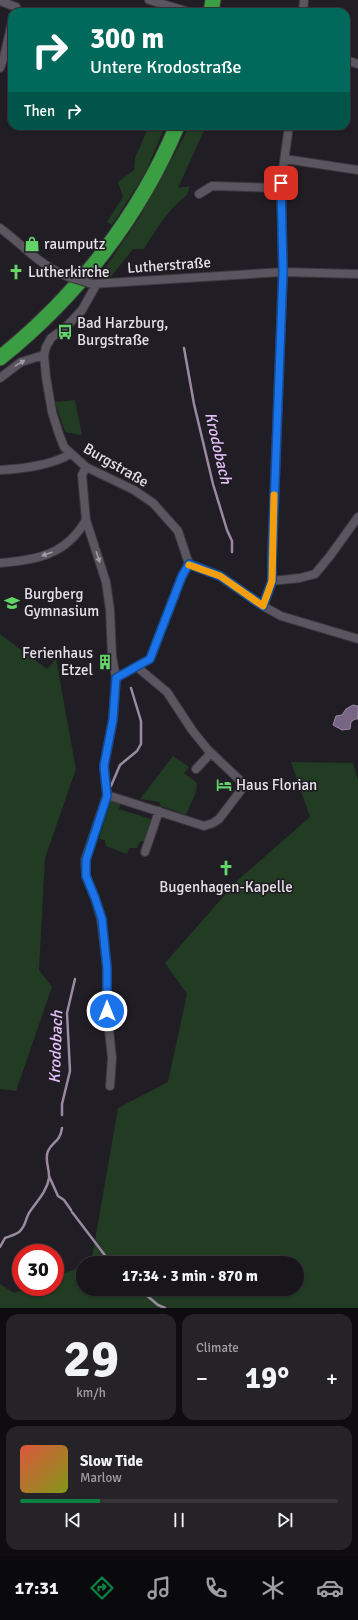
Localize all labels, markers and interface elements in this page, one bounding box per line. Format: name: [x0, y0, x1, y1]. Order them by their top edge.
text: 300 m: [90, 22, 164, 56]
icon: right: [24, 24, 76, 76]
text: Untere Krodostraße: [90, 56, 242, 78]
icon: right: [63, 100, 85, 122]
text: Then: [24, 102, 55, 120]
pin: [264, 166, 298, 200]
icon: arrive: [270, 172, 292, 194]
shop icon: raumputz: [23, 235, 41, 253]
place label: raumputz: [44, 235, 106, 253]
street label: Lutherstraße: [127, 253, 211, 277]
church icon: Lutherkirche: [7, 263, 25, 281]
place label: Lutherkirche: [28, 263, 110, 281]
place label: Bad Harzburg, Burgstraße: [77, 314, 168, 349]
bus stop icon: Bad Harzburg, Burgstraße: [56, 323, 74, 341]
one-way arrow: [14, 360, 26, 367]
water label: Krodobach: [200, 410, 236, 487]
street label: Burgstraße: [80, 439, 152, 491]
one-way arrow: [41, 552, 53, 558]
one-way arrow: [95, 552, 101, 564]
place label: Burgberg Gymnasium: [24, 585, 99, 620]
school or university icon: Burgberg Gymnasium: [3, 594, 21, 612]
place label: Ferienhaus Etzel: [22, 644, 93, 679]
building icon: Ferienhaus Etzel: [96, 653, 114, 671]
hotel icon: Haus Florian: [215, 776, 233, 794]
place label: Haus Florian: [236, 776, 317, 794]
church icon: Bugenhagen-Kapelle: [217, 859, 235, 877]
place label: Bugenhagen-Kapelle: [159, 878, 293, 896]
position arrow: [86, 990, 128, 1032]
water label: Krodobach: [45, 1009, 67, 1084]
speed limit sign: 30: [12, 1244, 64, 1296]
text: 17:34 · 3 min · 870 m: [122, 1267, 258, 1285]
text: 29: [63, 1327, 119, 1391]
text: Climate: [196, 1340, 239, 1356]
text: 19°: [245, 1360, 289, 1397]
text: −: [196, 1365, 208, 1392]
text: +: [326, 1365, 338, 1392]
text: km/h: [76, 1385, 106, 1401]
text: Slow Tide: [80, 1452, 143, 1470]
text: Marlow: [80, 1470, 122, 1486]
icon: previous: [62, 1509, 84, 1531]
icon: pause: [168, 1509, 190, 1531]
icon: next: [274, 1509, 296, 1531]
icon: directions: [88, 1574, 116, 1602]
icon: music: [145, 1574, 173, 1602]
icon: phone: [202, 1574, 230, 1602]
icon: climate: [259, 1574, 287, 1602]
icon: car: [316, 1574, 344, 1602]
text: 17:31: [14, 1577, 59, 1599]

